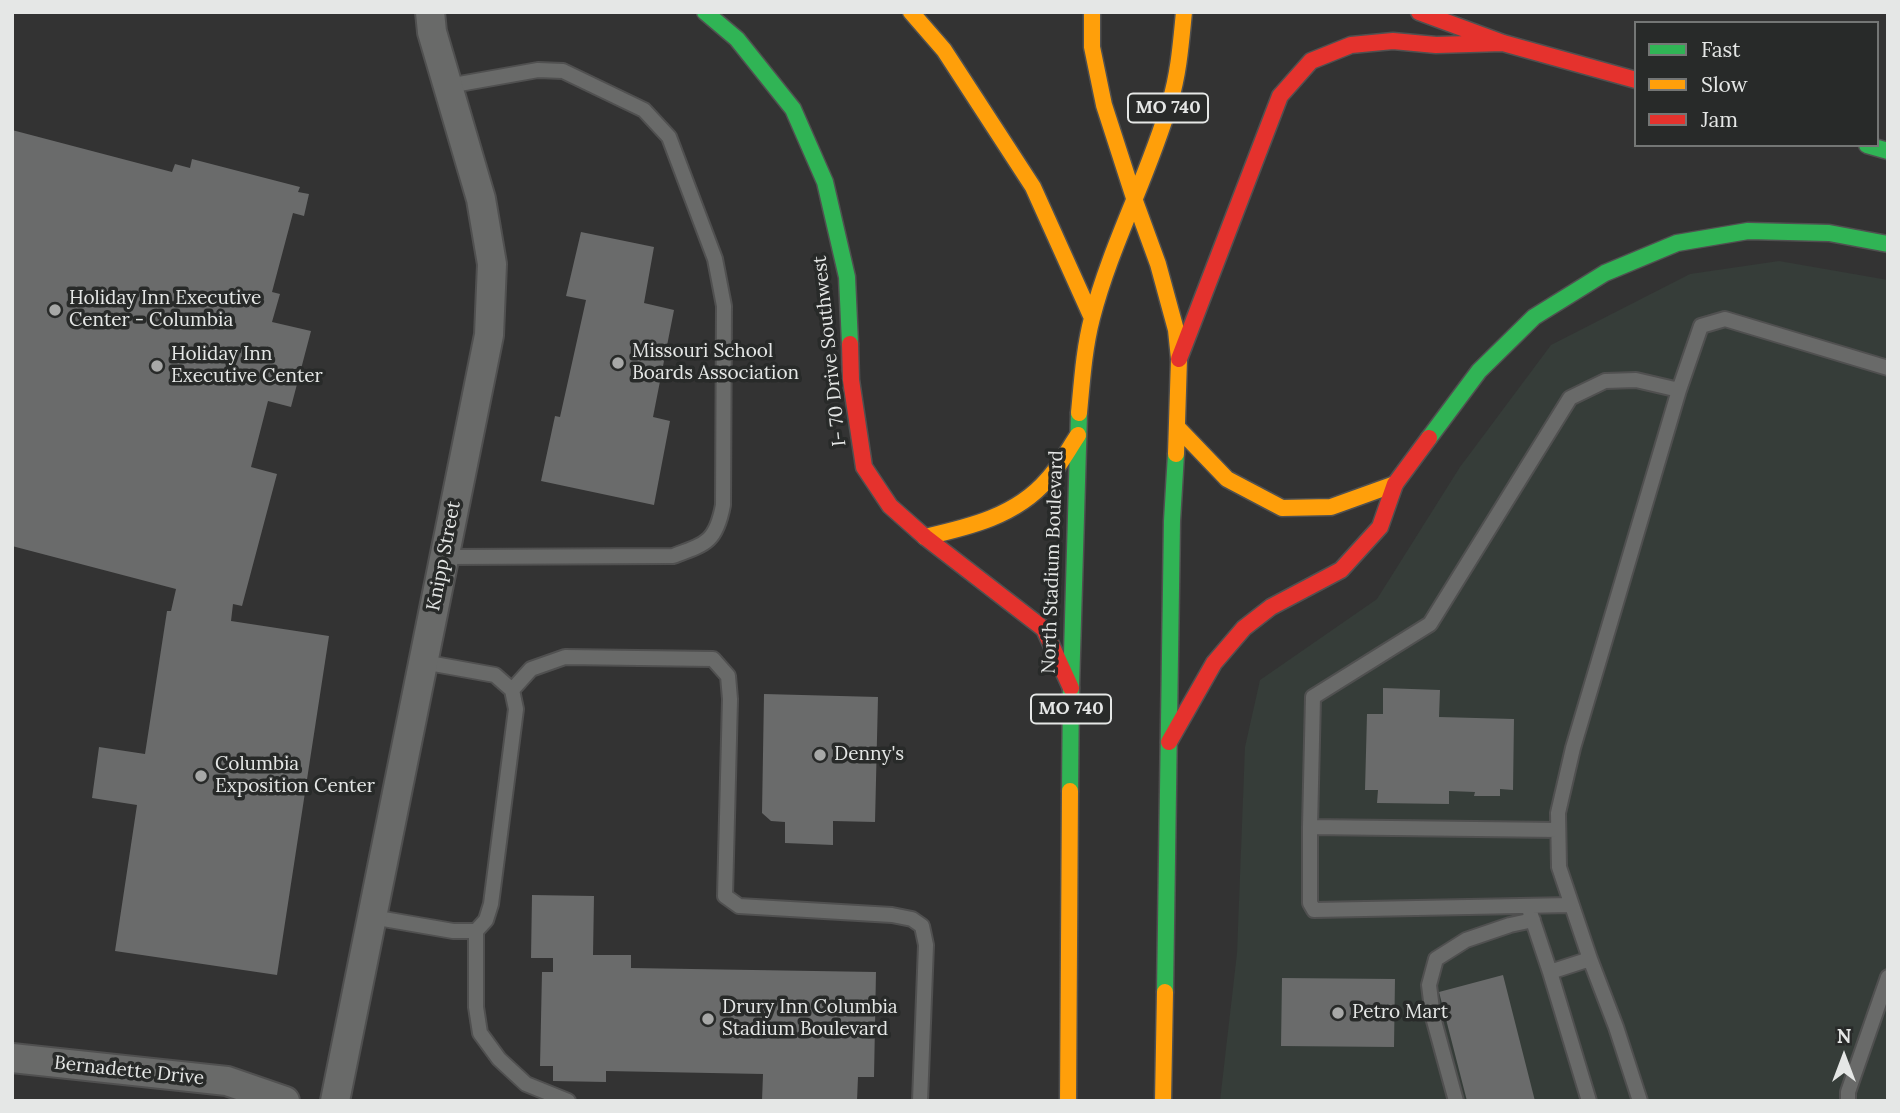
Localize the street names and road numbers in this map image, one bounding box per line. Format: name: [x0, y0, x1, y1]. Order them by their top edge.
road number: MO 740: [1128, 94, 1208, 122]
street label: I- 70 Drive Southwest: [809, 254, 851, 448]
street label: North Stadium Boulevard: [1038, 450, 1068, 674]
street label: Knipp Street: [422, 499, 466, 613]
road number: MO 740: [1031, 694, 1111, 724]
street label: Bernadette Drive: [53, 1052, 205, 1090]

